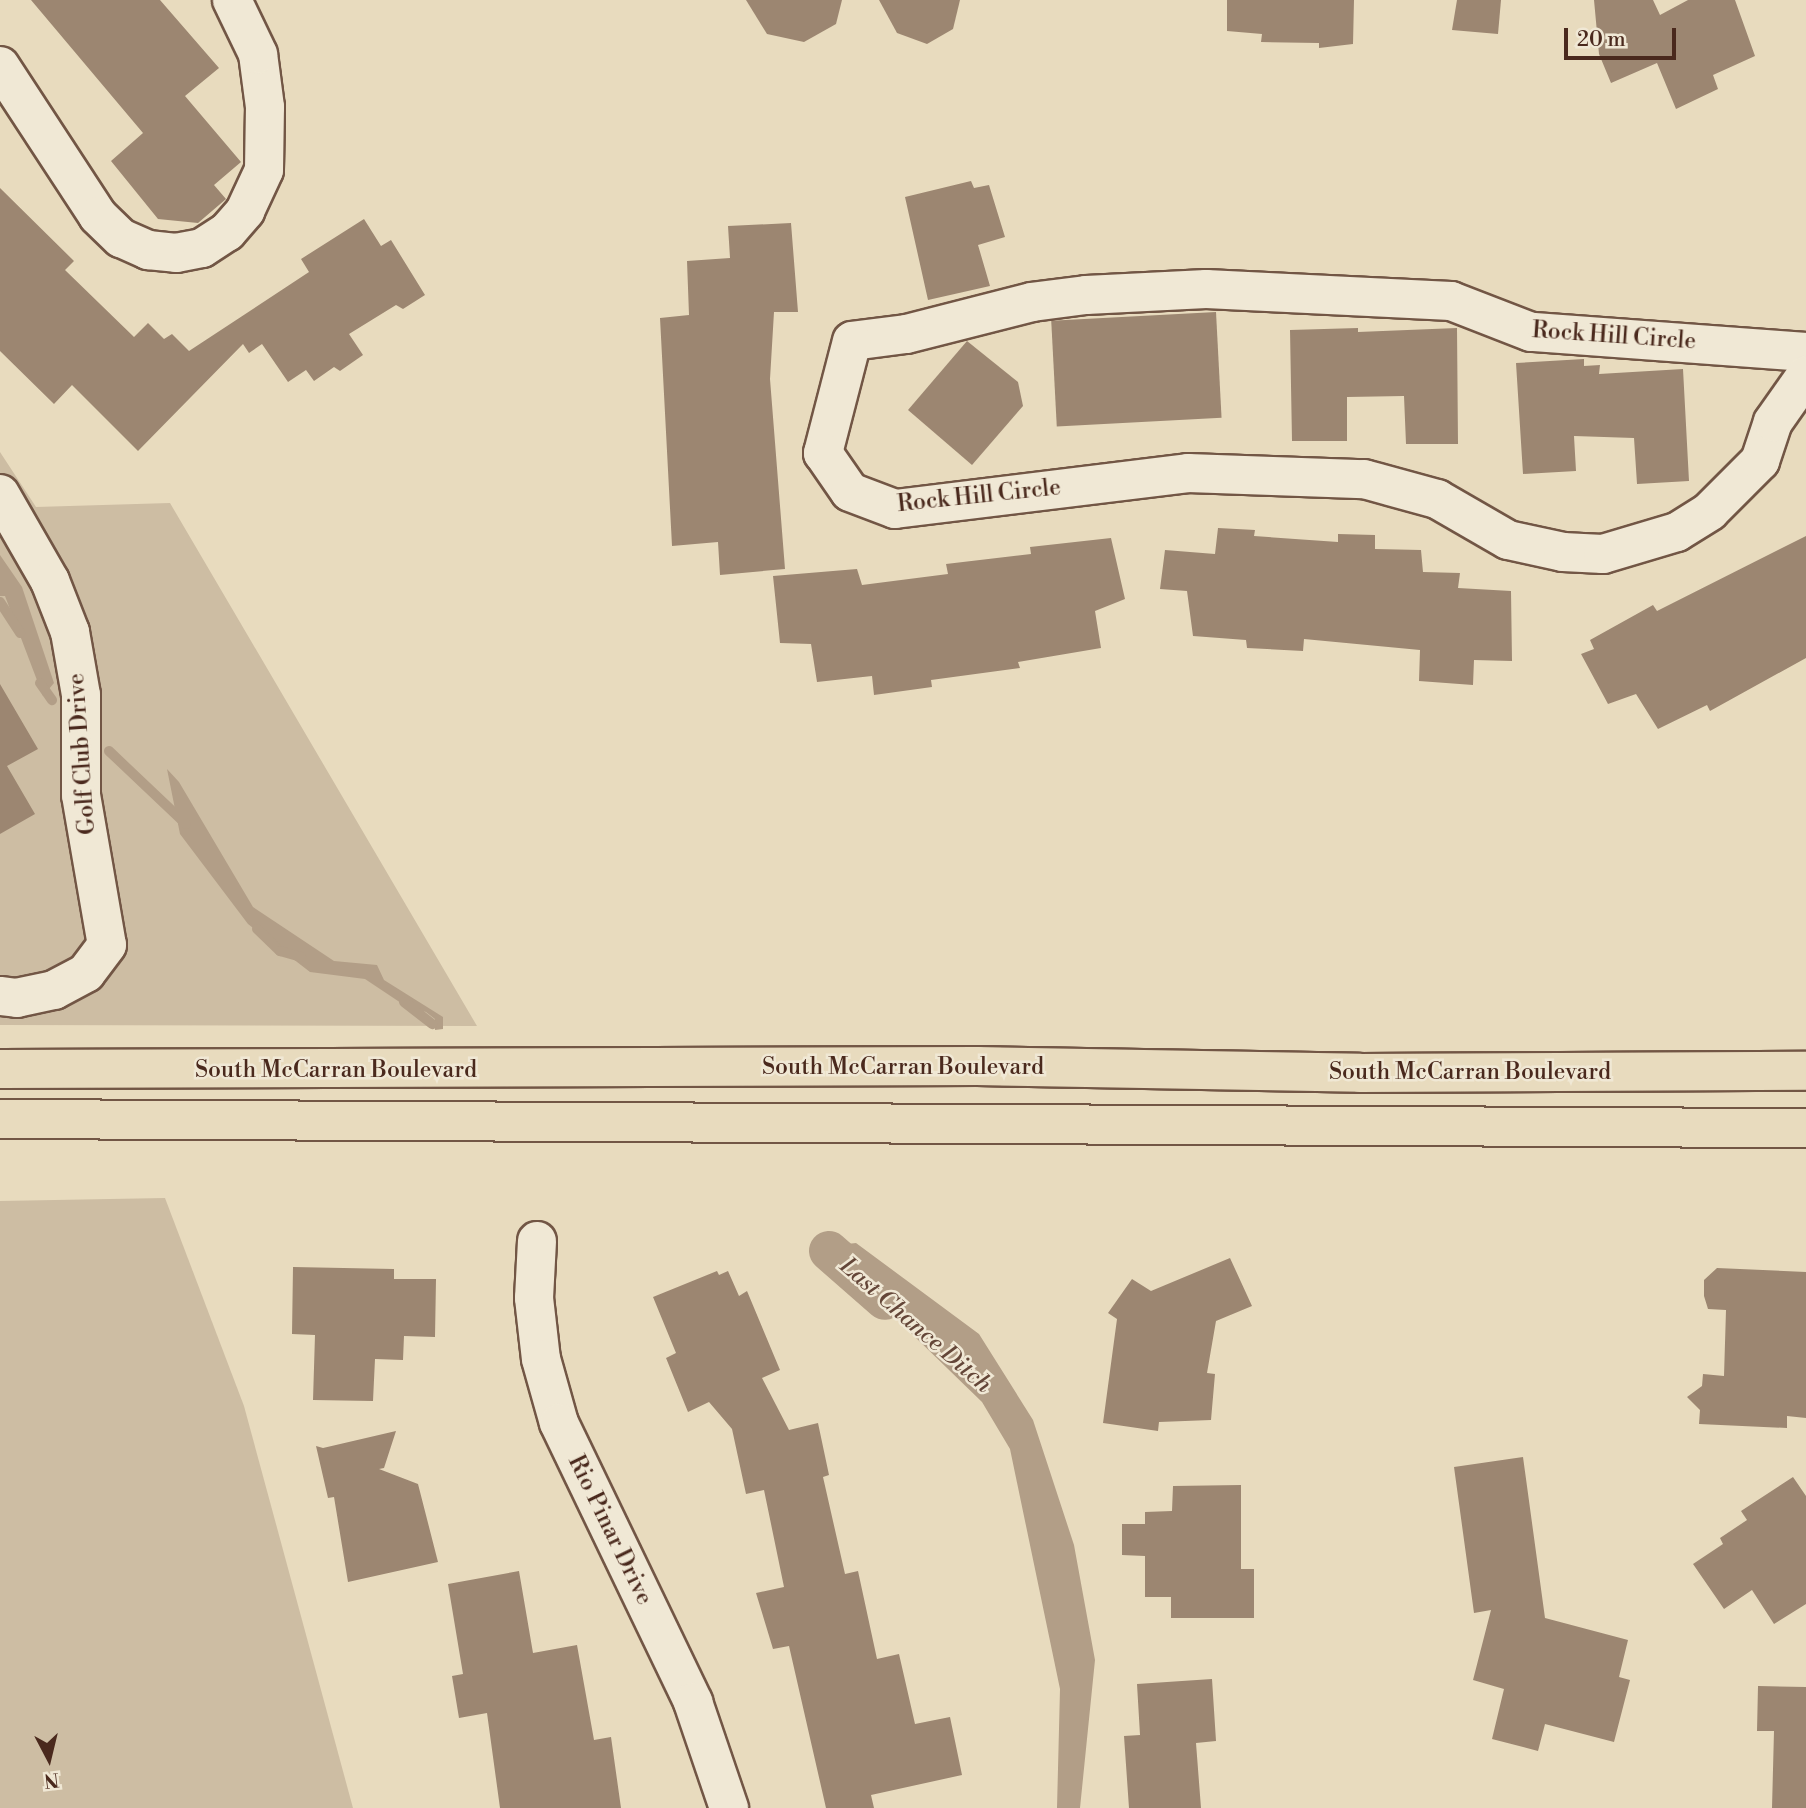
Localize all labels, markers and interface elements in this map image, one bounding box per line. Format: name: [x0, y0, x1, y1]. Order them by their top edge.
scale bar: [1568, 14, 1680, 58]
text: 20 m: [1577, 27, 1626, 53]
street label: Rock Hill Circle: [1531, 317, 1697, 355]
street label: Rock Hill Circle: [896, 474, 1062, 518]
street label: Golf Club Drive: [63, 672, 101, 836]
street label: South McCarran Boulevard: [762, 1053, 1044, 1081]
street label: South McCarran Boulevard: [195, 1056, 477, 1084]
street label: South McCarran Boulevard: [1329, 1058, 1611, 1086]
water label: Last Chance Ditch: [833, 1252, 997, 1400]
street label: Rio Pinar Drive: [562, 1451, 658, 1609]
north arrow: [14, 1724, 84, 1794]
text: N: [43, 1767, 60, 1793]

